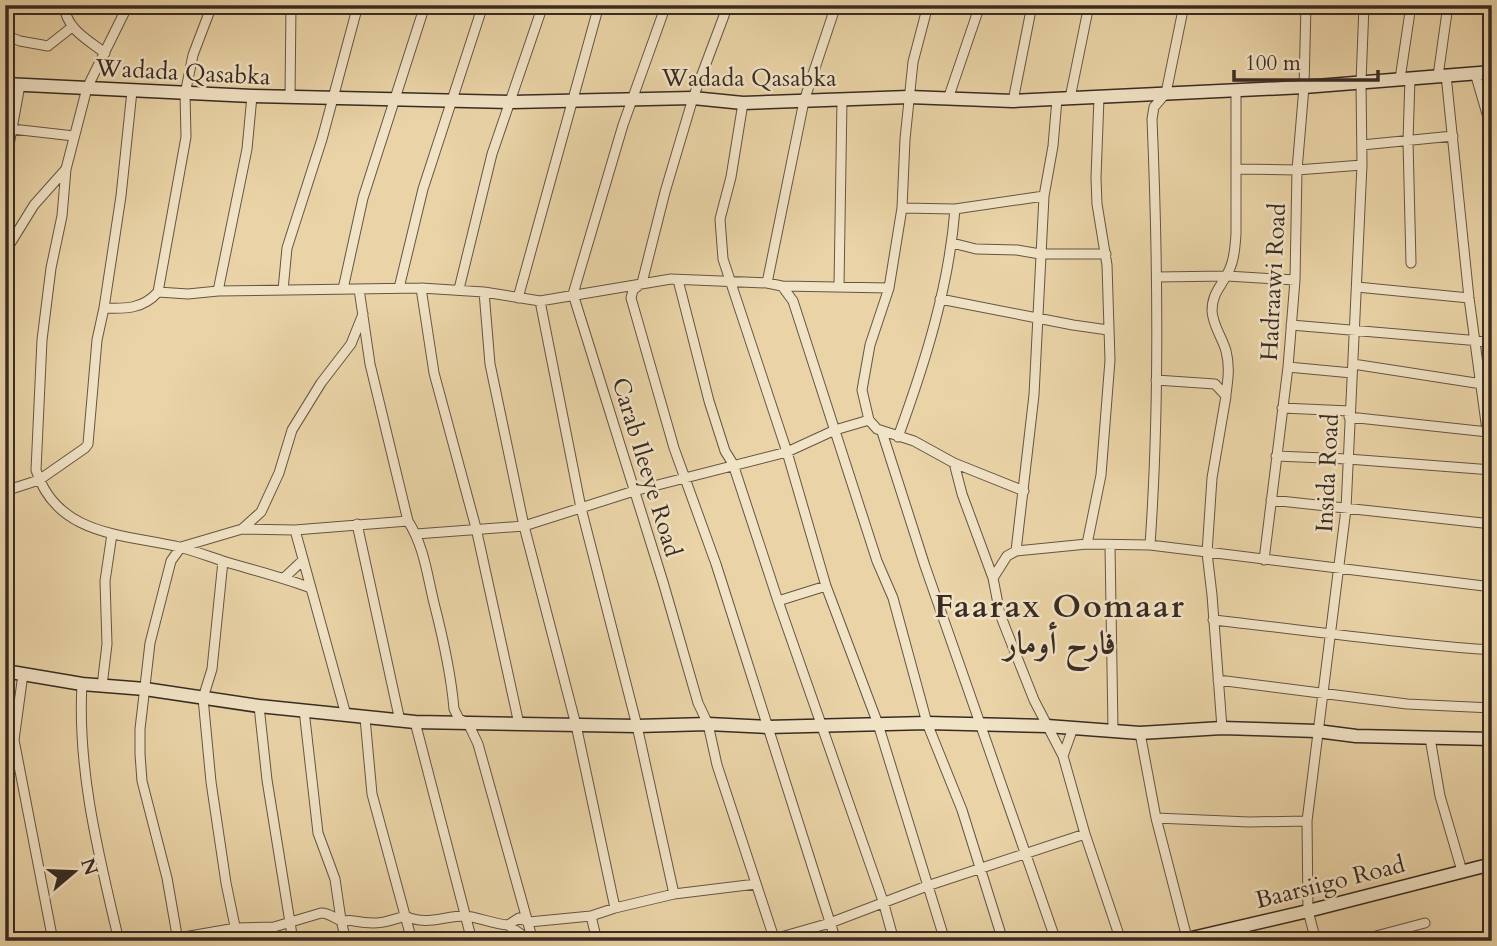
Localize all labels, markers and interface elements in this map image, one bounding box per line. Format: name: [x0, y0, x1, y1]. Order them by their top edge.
scale bar: [1234, 38, 1378, 82]
text: 100 m: [1245, 49, 1301, 78]
street label: Wadada Qasabka: [94, 51, 272, 94]
street label: Wadada Qasabka: [660, 62, 837, 95]
street label: Hadraawi Road: [1253, 202, 1294, 362]
street label: Carab Ileeye Road: [604, 373, 690, 561]
street label: Insida Road: [1308, 413, 1347, 533]
district label: Faarax Oomaar فارح أومار: [934, 585, 1186, 672]
north arrow: [38, 838, 108, 908]
street label: Baarsiigo Road: [1252, 848, 1409, 917]
text: N: [74, 855, 104, 879]

